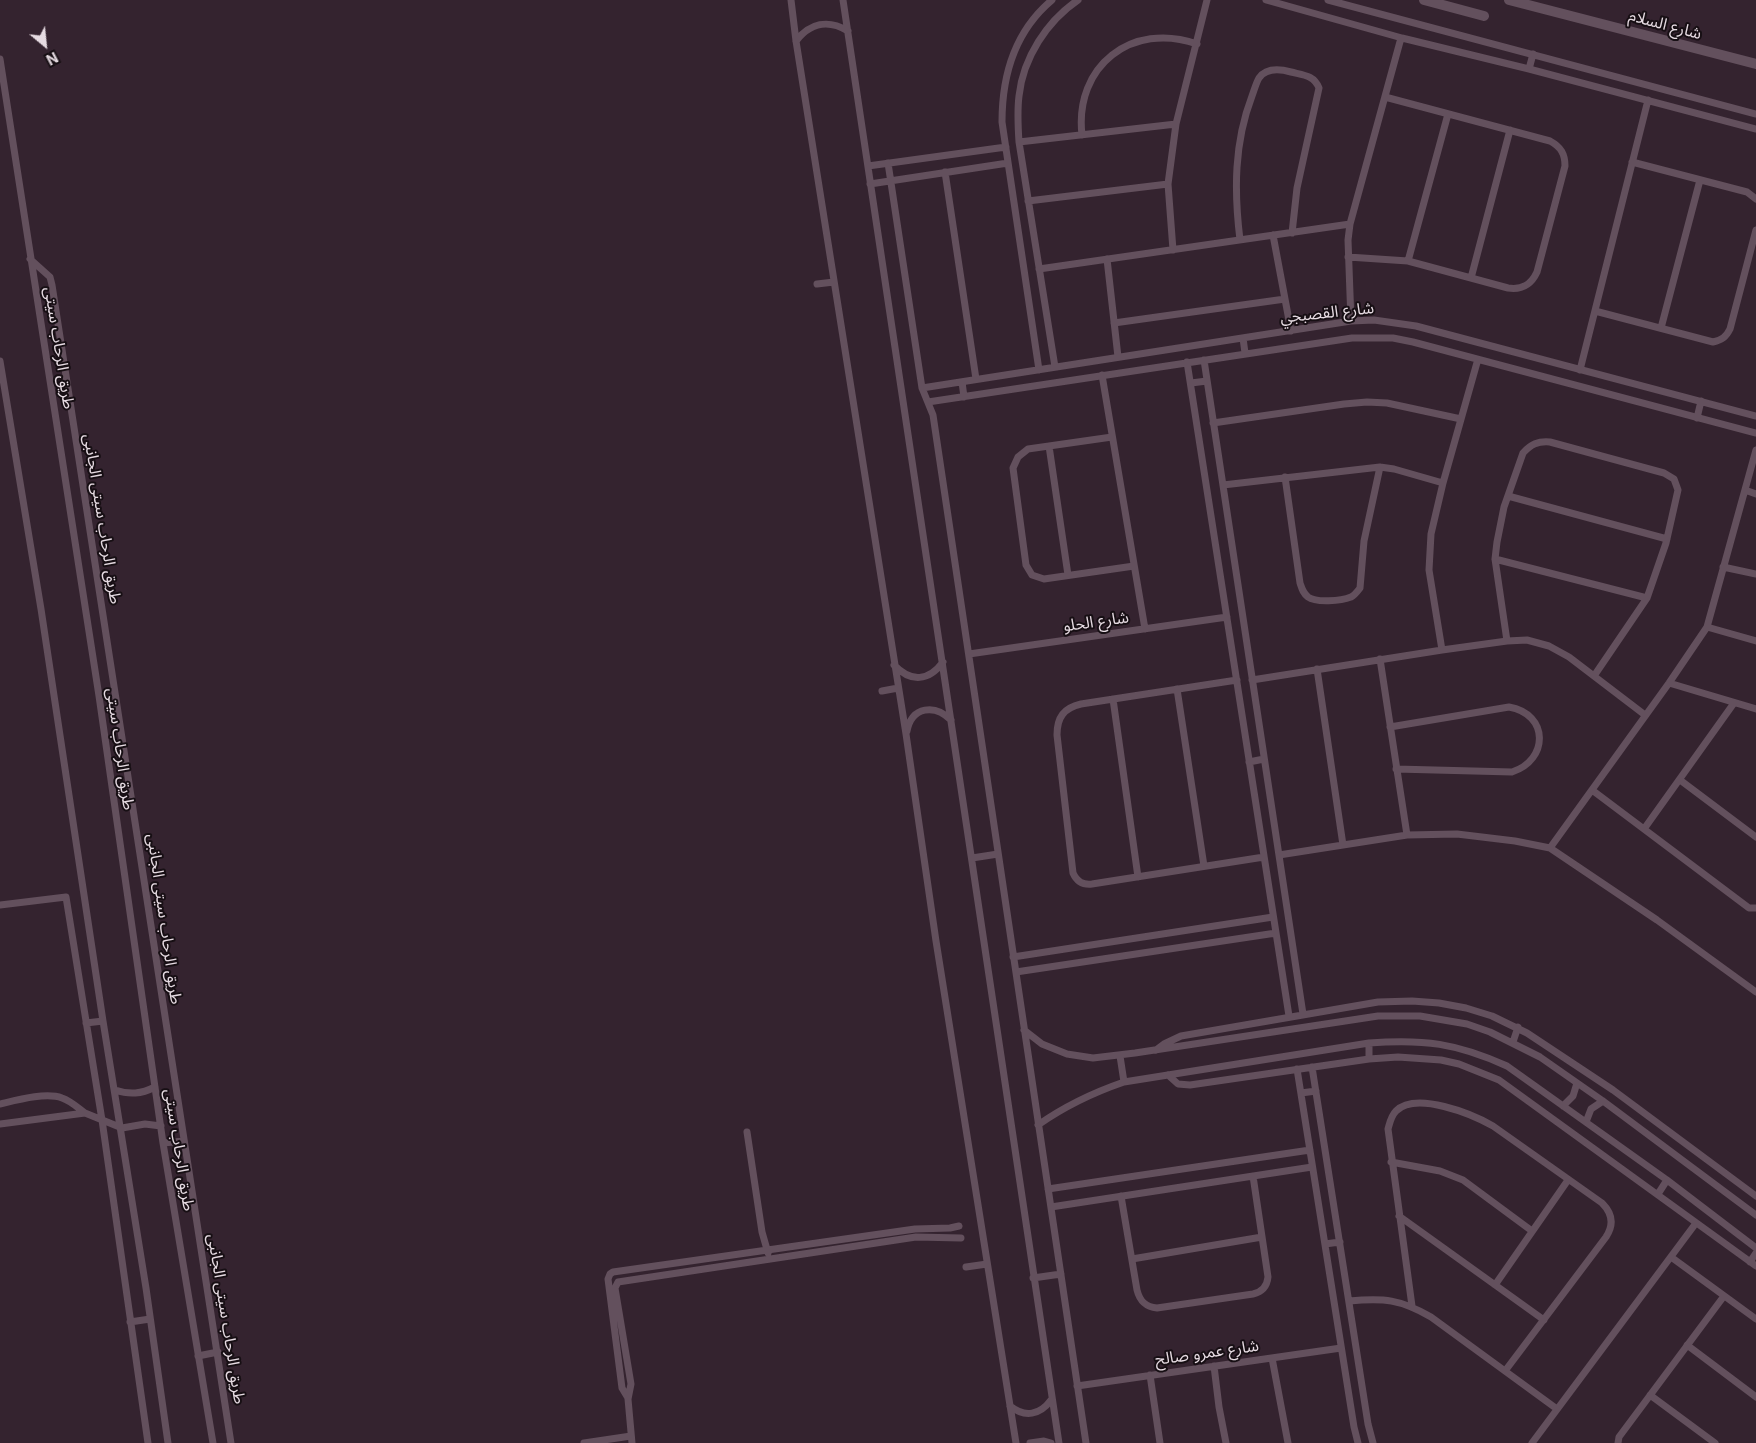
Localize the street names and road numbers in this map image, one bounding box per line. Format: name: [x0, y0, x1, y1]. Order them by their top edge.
street label: شارع السلام: [1626, 6, 1704, 44]
street label: طريق الرحاب سيتى: [40, 286, 78, 410]
street label: شارع القصبجي: [1279, 299, 1375, 327]
street label: طريق الرحاب سيتى الجانبى: [79, 432, 125, 606]
street label: شارع الحلو: [1062, 608, 1130, 636]
street label: طريق الرحاب سيتى: [102, 687, 138, 811]
street label: طريق الرحاب سيتى الجانبى: [143, 832, 185, 1006]
street label: طريق الرحاب سيتى: [160, 1088, 198, 1212]
street label: طريق الرحاب سيتى الجانبى: [203, 1232, 249, 1406]
street label: شارع عمرو صالح: [1154, 1336, 1260, 1370]

